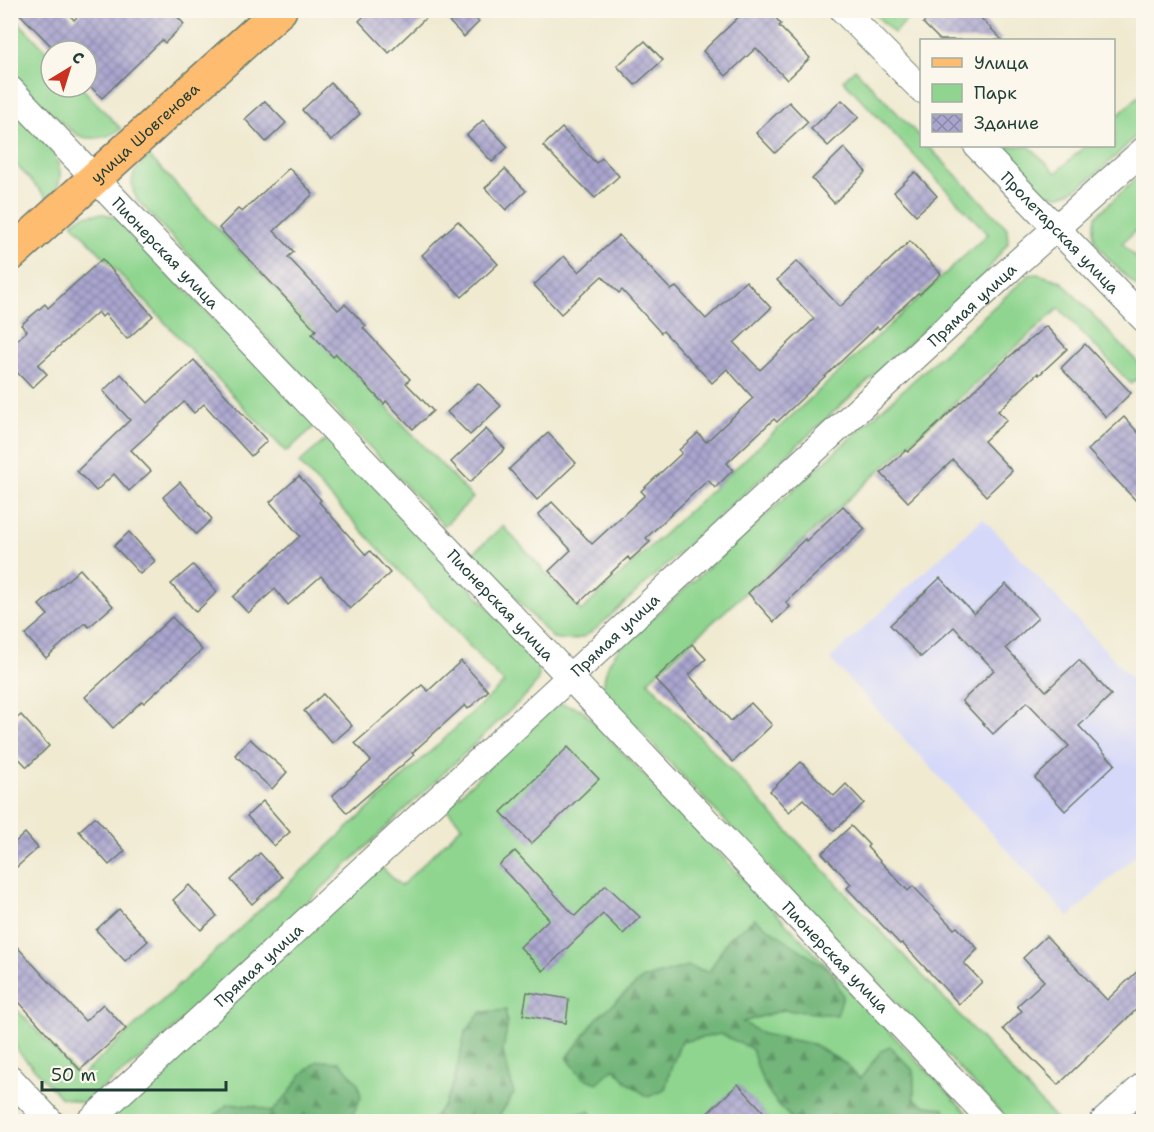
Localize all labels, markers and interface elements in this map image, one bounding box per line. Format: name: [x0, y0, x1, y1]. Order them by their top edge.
north arrow: [39, 39, 99, 99]
legend: [920, 39, 1115, 147]
text: С: [68, 46, 88, 69]
text: Улица: [974, 51, 1028, 75]
street label: улица Шовгенова: [86, 78, 204, 188]
text: Парк: [974, 81, 1017, 105]
text: Здание: [974, 111, 1039, 135]
street label: Пролетарская улица: [997, 167, 1124, 298]
street label: Пионерская улица: [108, 192, 224, 313]
street label: Прямая улица: [923, 258, 1021, 351]
street label: Пионерская улица: [443, 545, 559, 665]
street label: Прямая улица: [566, 589, 664, 681]
street label: Пионерская улица: [778, 897, 894, 1017]
street label: Прямая улица: [210, 919, 307, 1011]
scale bar: [42, 1054, 226, 1092]
text: 50 m: [51, 1063, 96, 1087]

